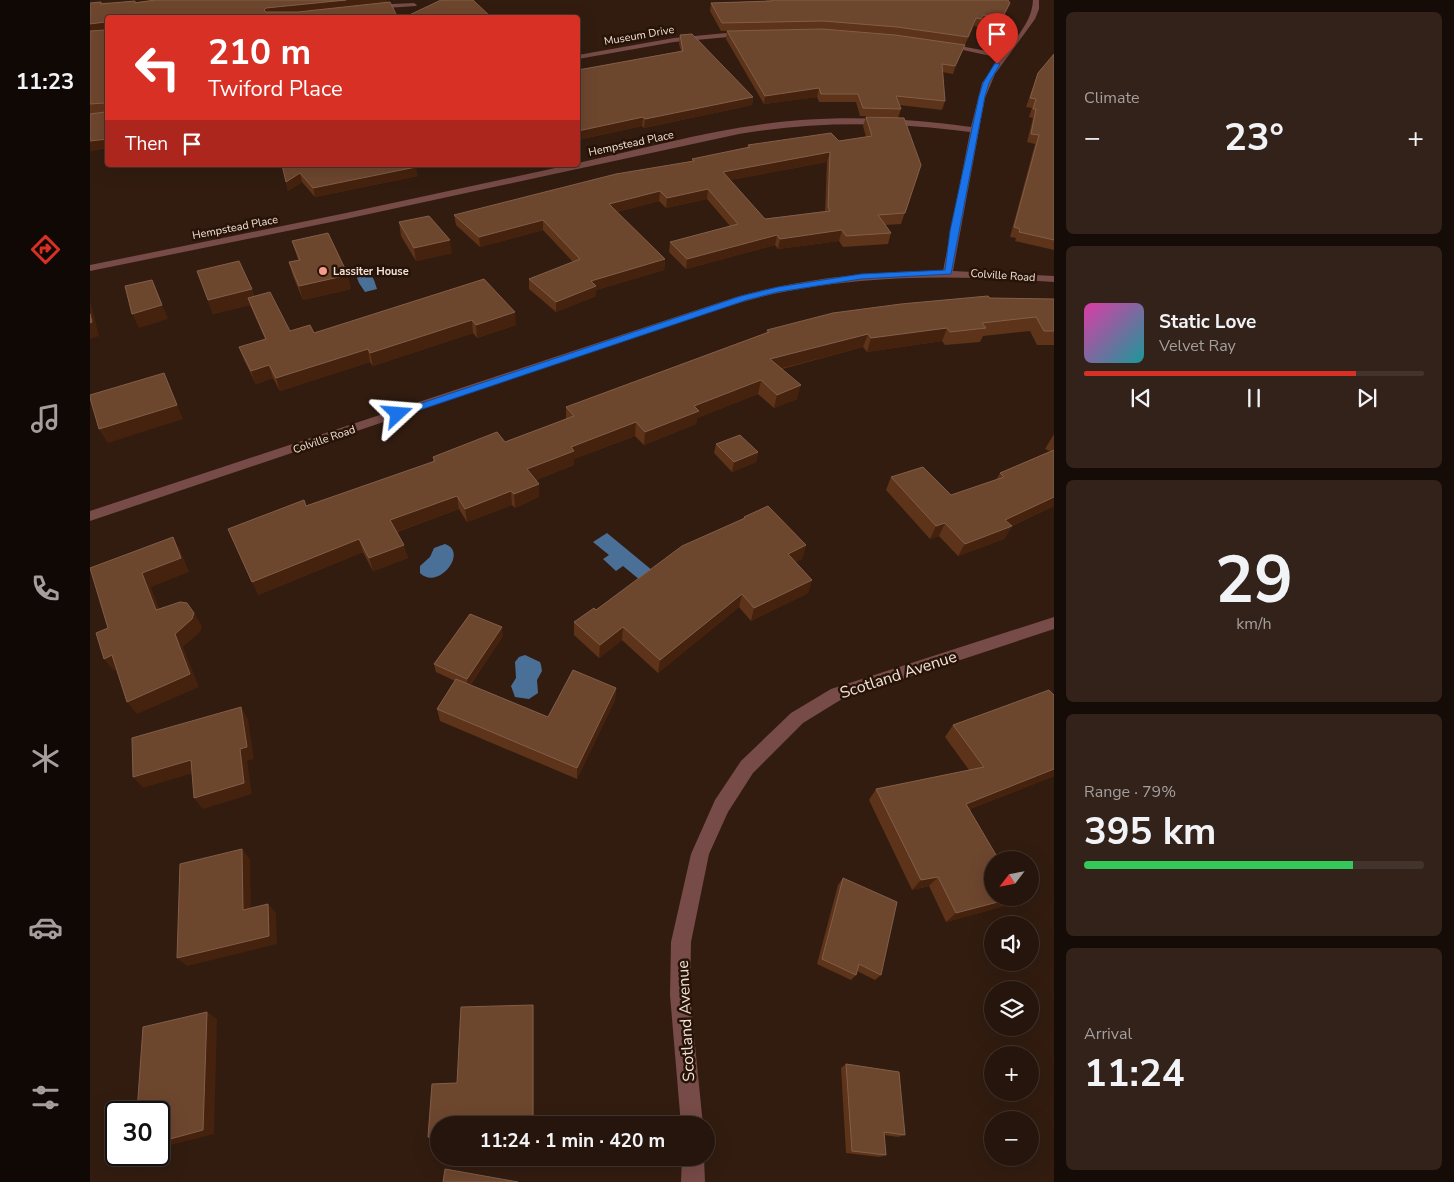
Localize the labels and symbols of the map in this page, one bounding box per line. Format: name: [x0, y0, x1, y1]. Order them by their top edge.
pin: [976, 13, 1018, 64]
street label: Museum Drive: [603, 22, 676, 49]
street label: Hempstead Place: [587, 127, 675, 160]
street label: Hempstead Place: [191, 212, 279, 243]
place label: Lassiter House: [333, 264, 409, 279]
marker: Lassiter House: [317, 265, 329, 277]
street label: Colville Road: [970, 266, 1036, 285]
position arrow: [371, 387, 423, 439]
street label: Colville Road: [291, 422, 357, 457]
street label: Scotland Avenue: [837, 646, 960, 704]
north arrow: [984, 851, 1039, 906]
street label: Scotland Avenue: [672, 960, 700, 1082]
speed limit sign: 30: [105, 1101, 170, 1166]

